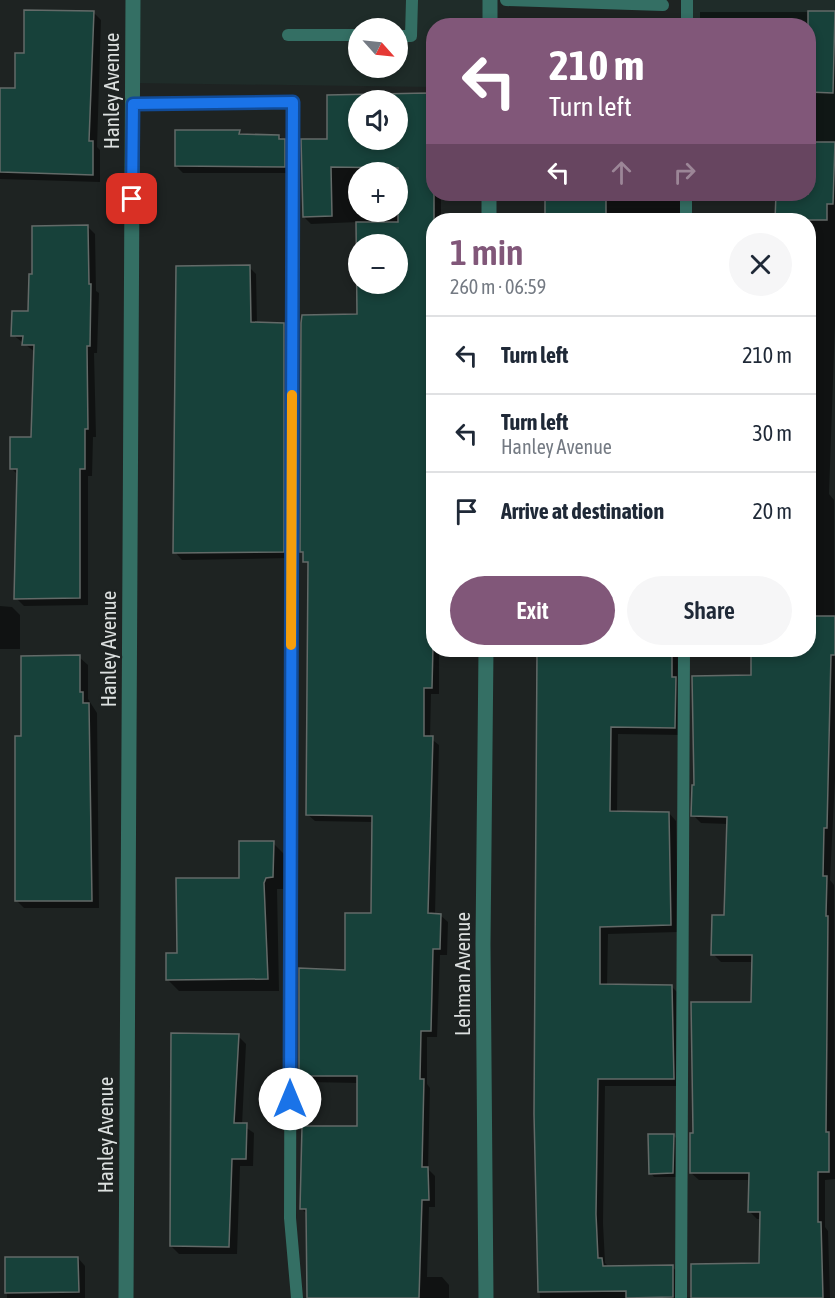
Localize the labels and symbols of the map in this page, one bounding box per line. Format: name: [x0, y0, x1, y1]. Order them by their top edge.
north arrow: [348, 18, 408, 78]
street label: Hanley Avenue: [99, 33, 123, 149]
pin: [106, 173, 157, 224]
street label: Hanley Avenue: [96, 591, 120, 707]
street label: Lehman Avenue: [450, 912, 474, 1036]
position arrow: [258, 1067, 322, 1131]
street label: Hanley Avenue: [93, 1077, 117, 1193]

